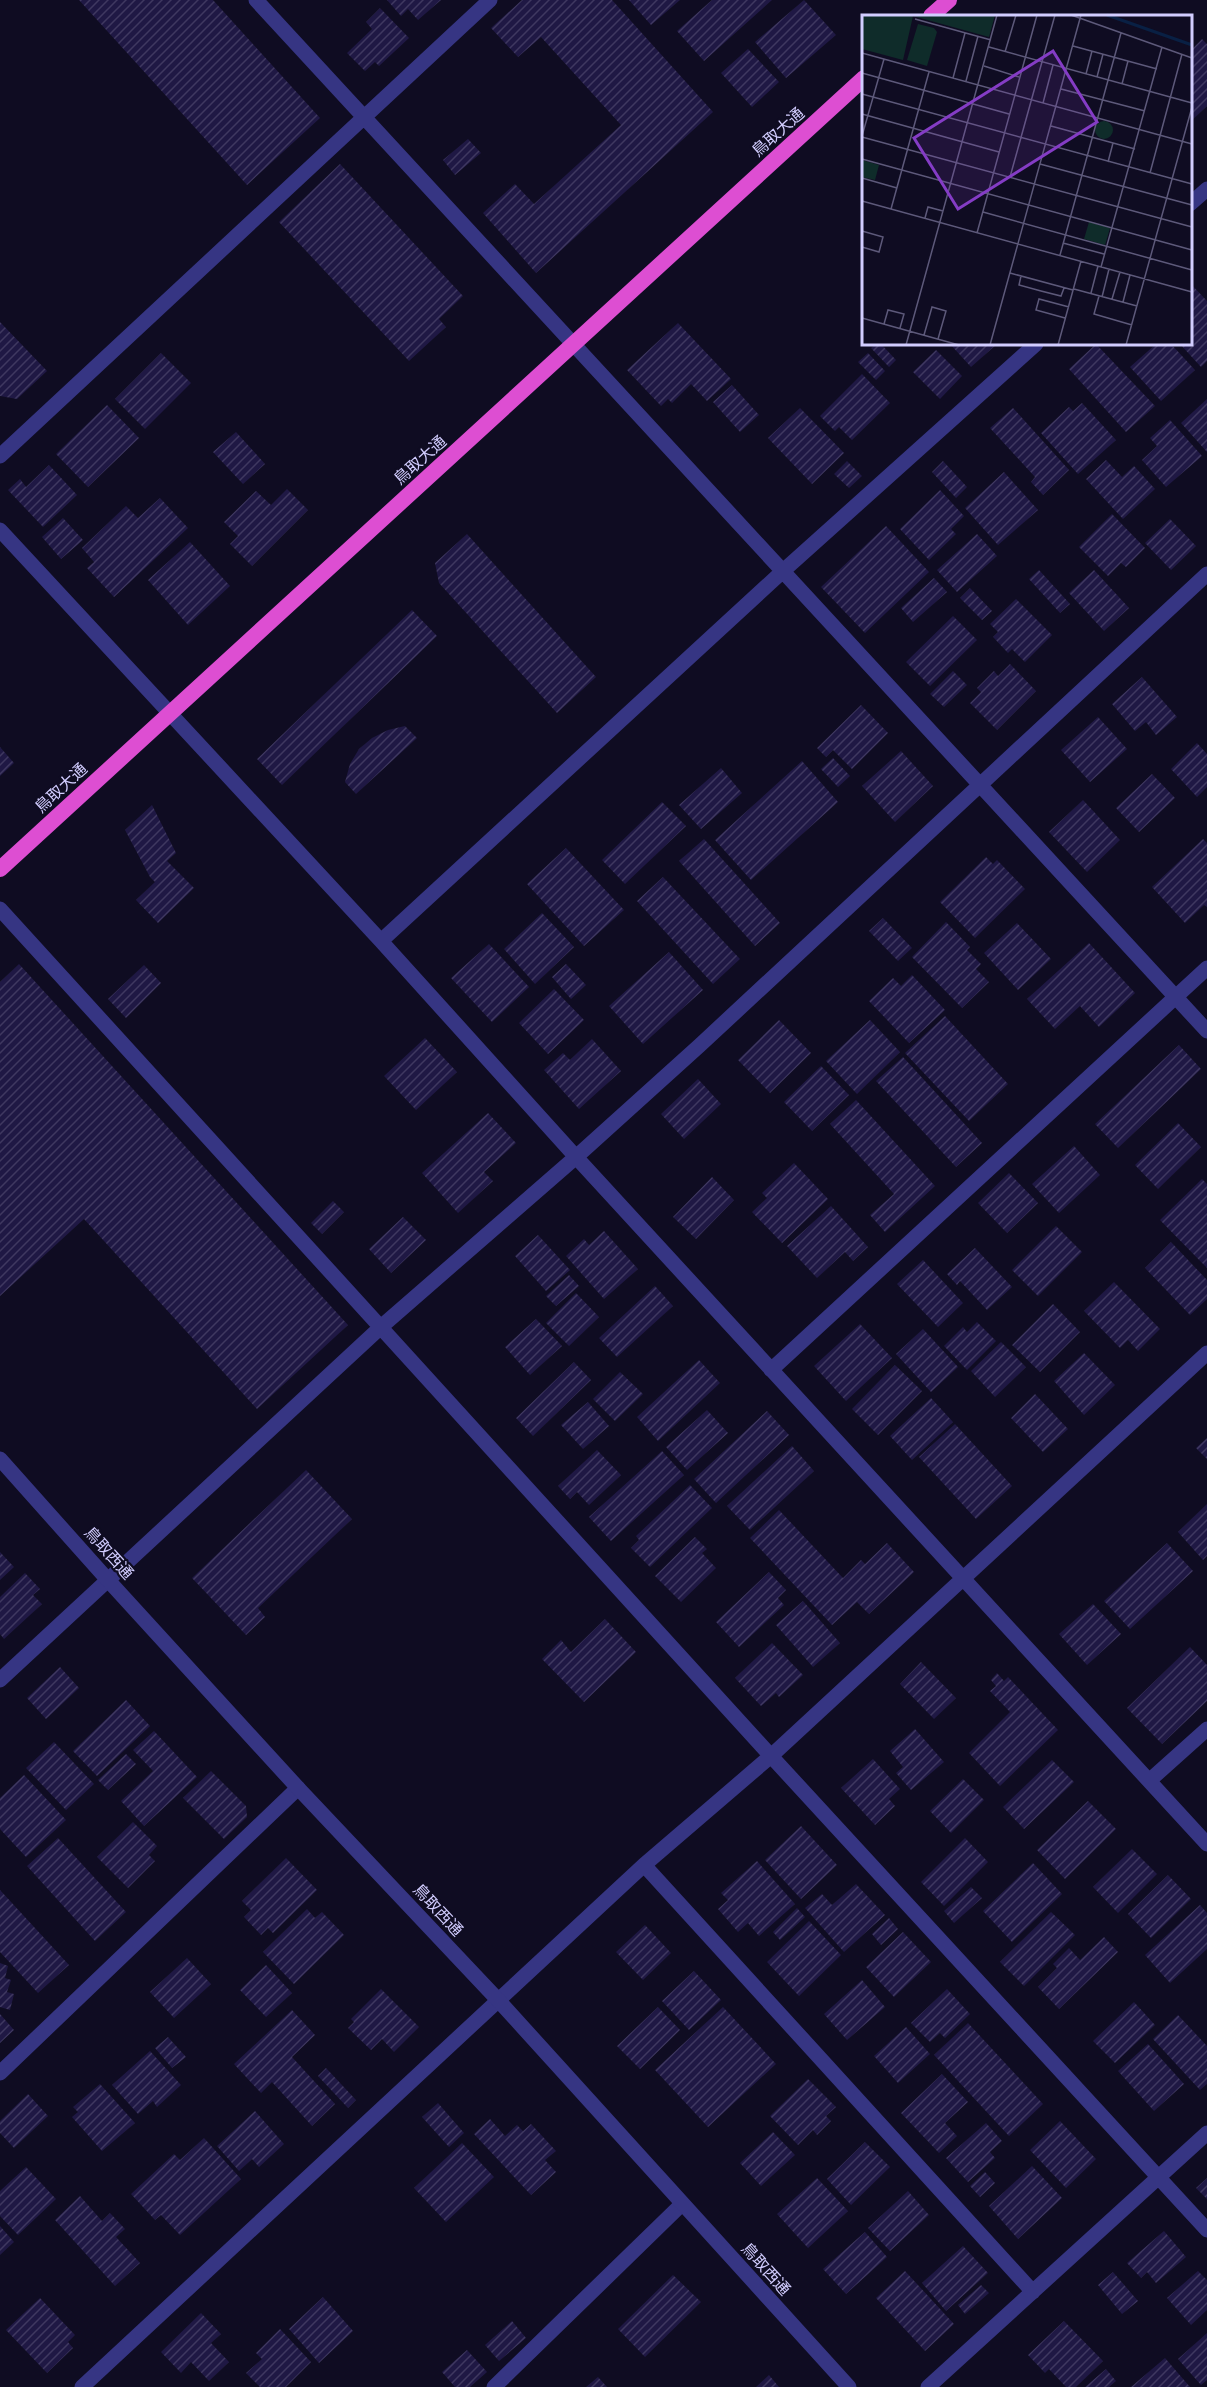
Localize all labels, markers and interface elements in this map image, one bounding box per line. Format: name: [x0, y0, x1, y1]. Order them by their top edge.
inset map: [862, 15, 1192, 345]
street label: 鳥取大通: [748, 104, 808, 160]
street label: 鳥取大通: [390, 432, 450, 488]
street label: 鳥取大通: [31, 759, 91, 817]
street label: 鳥取西通: [81, 1523, 137, 1583]
street label: 鳥取西通: [409, 1880, 467, 1940]
street label: 鳥取西通: [738, 2239, 794, 2299]

